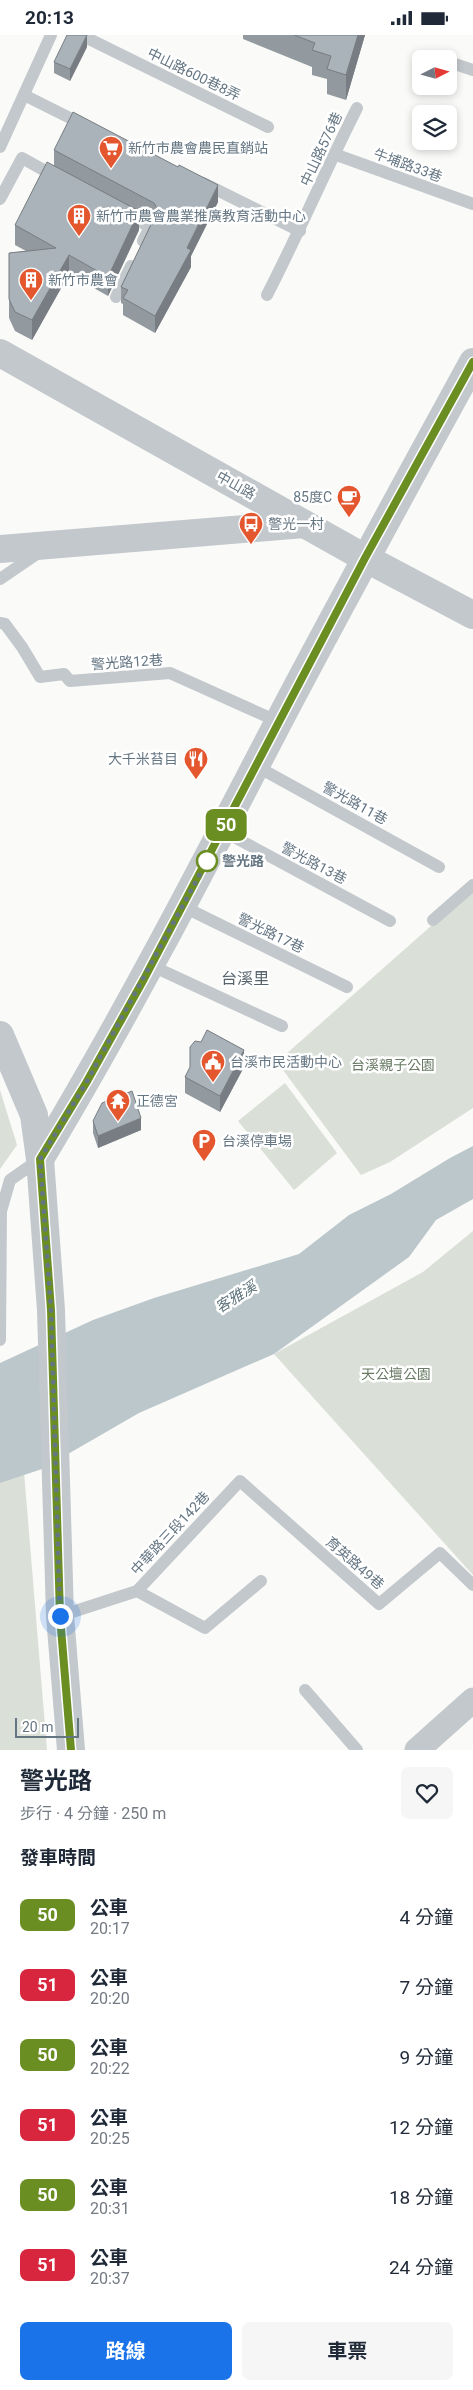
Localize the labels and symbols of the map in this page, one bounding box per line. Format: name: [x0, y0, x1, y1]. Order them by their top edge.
street label: 中山路600巷8弄: [145, 45, 243, 103]
north arrow: [412, 50, 458, 95]
street label: 中山路576巷: [297, 110, 345, 188]
supermarket icon: 新竹市農會農民直銷站: [98, 135, 124, 169]
place label: 新竹市農會農民直銷站: [128, 140, 268, 156]
street label: 牛埔路33巷: [372, 145, 444, 185]
building icon: 新竹市農會農業推廣教育活動中心: [66, 203, 92, 237]
place label: 新竹市農會農業推廣教育活動中心: [96, 208, 306, 224]
building icon: 新竹市農會: [18, 267, 44, 301]
place label: 新竹市農會: [48, 272, 118, 288]
street label: 中山路: [214, 468, 258, 502]
cafe icon: 85度C: [336, 484, 362, 518]
place label: 85度C: [293, 489, 332, 505]
bus stop icon: 警光一村: [238, 511, 264, 545]
place label: 警光一村: [268, 516, 324, 532]
street label: 警光路12巷: [91, 652, 163, 672]
restaurant icon: 大千米苔目: [183, 746, 209, 780]
place label: 大千米苔目: [108, 751, 178, 767]
street label: 警光路11巷: [320, 779, 390, 827]
line badge: 50: [204, 809, 248, 841]
street label: 警光路13巷: [279, 839, 349, 887]
marker: 警光路: [196, 850, 218, 872]
place label: 警光路: [222, 853, 264, 869]
street label: 警光路17巷: [235, 910, 307, 956]
district label: 台溪里: [221, 969, 269, 988]
public building icon: 台溪市民活動中心: [200, 1049, 226, 1083]
place label: 台溪市民活動中心: [230, 1054, 342, 1070]
park label: 台溪親子公園: [351, 1057, 435, 1073]
temple icon: 正德宮: [105, 1088, 131, 1122]
place label: 正德宮: [136, 1093, 178, 1109]
parking icon: 台溪停車場: [191, 1128, 217, 1162]
place label: 台溪停車場: [222, 1133, 292, 1149]
water label: 客雅溪: [212, 1276, 262, 1317]
park label: 天公壇公園: [361, 1366, 431, 1382]
street label: 中華路三段142巷: [127, 1488, 213, 1578]
street label: 育英路49巷: [323, 1533, 387, 1593]
your location: [48, 1604, 73, 1629]
scale bar: [15, 1715, 79, 1738]

